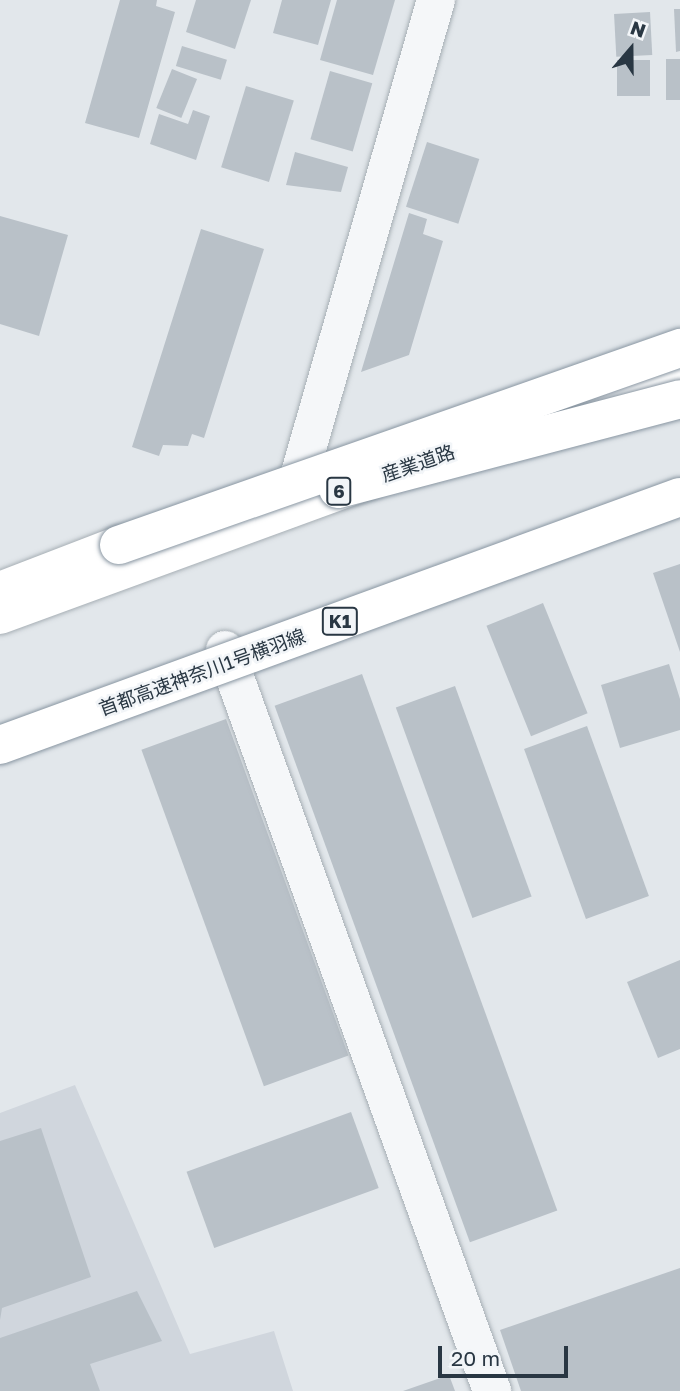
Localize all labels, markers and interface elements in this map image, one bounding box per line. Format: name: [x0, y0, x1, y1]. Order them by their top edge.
north arrow: [596, 14, 666, 84]
text: N: [628, 16, 649, 42]
street label: 産業道路: [378, 440, 458, 486]
road number: 6: [325, 476, 353, 505]
road number: K1: [321, 606, 359, 636]
street label: 首都高速神奈川1号横羽線: [96, 624, 308, 720]
scale bar: [442, 1332, 572, 1376]
text: 20 m: [451, 1345, 500, 1371]

